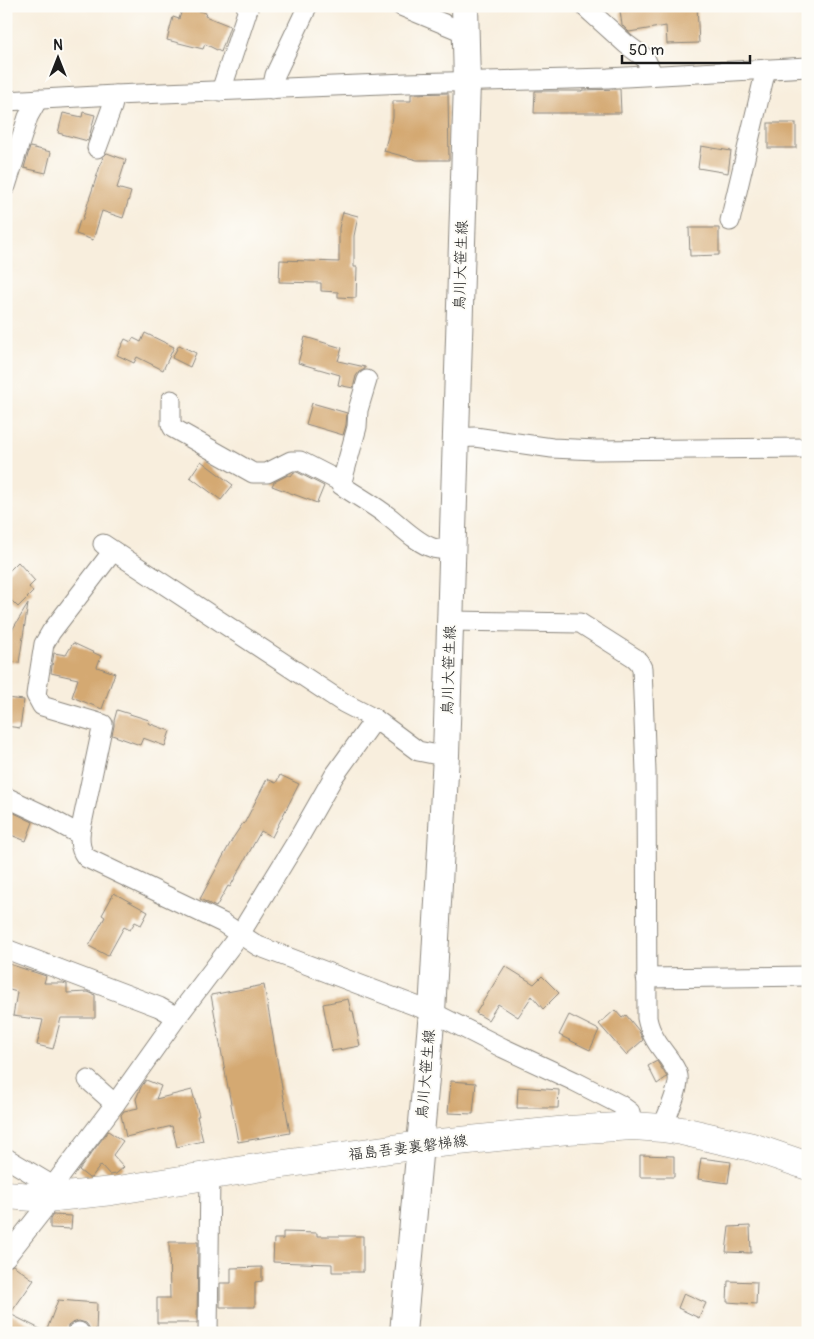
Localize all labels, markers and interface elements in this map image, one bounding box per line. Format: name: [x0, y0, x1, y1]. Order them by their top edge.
north arrow: [32, 32, 82, 82]
scale bar: [622, 32, 749, 64]
text: N: [53, 37, 63, 54]
text: 50 m: [629, 41, 664, 60]
street label: 鳥川大笹生線: [450, 220, 472, 310]
street label: 鳥川大笹生線: [438, 625, 460, 715]
street label: 鳥川大笹生線: [413, 1028, 439, 1120]
street label: 福島吾妻裏磐梯線: [347, 1131, 469, 1165]

